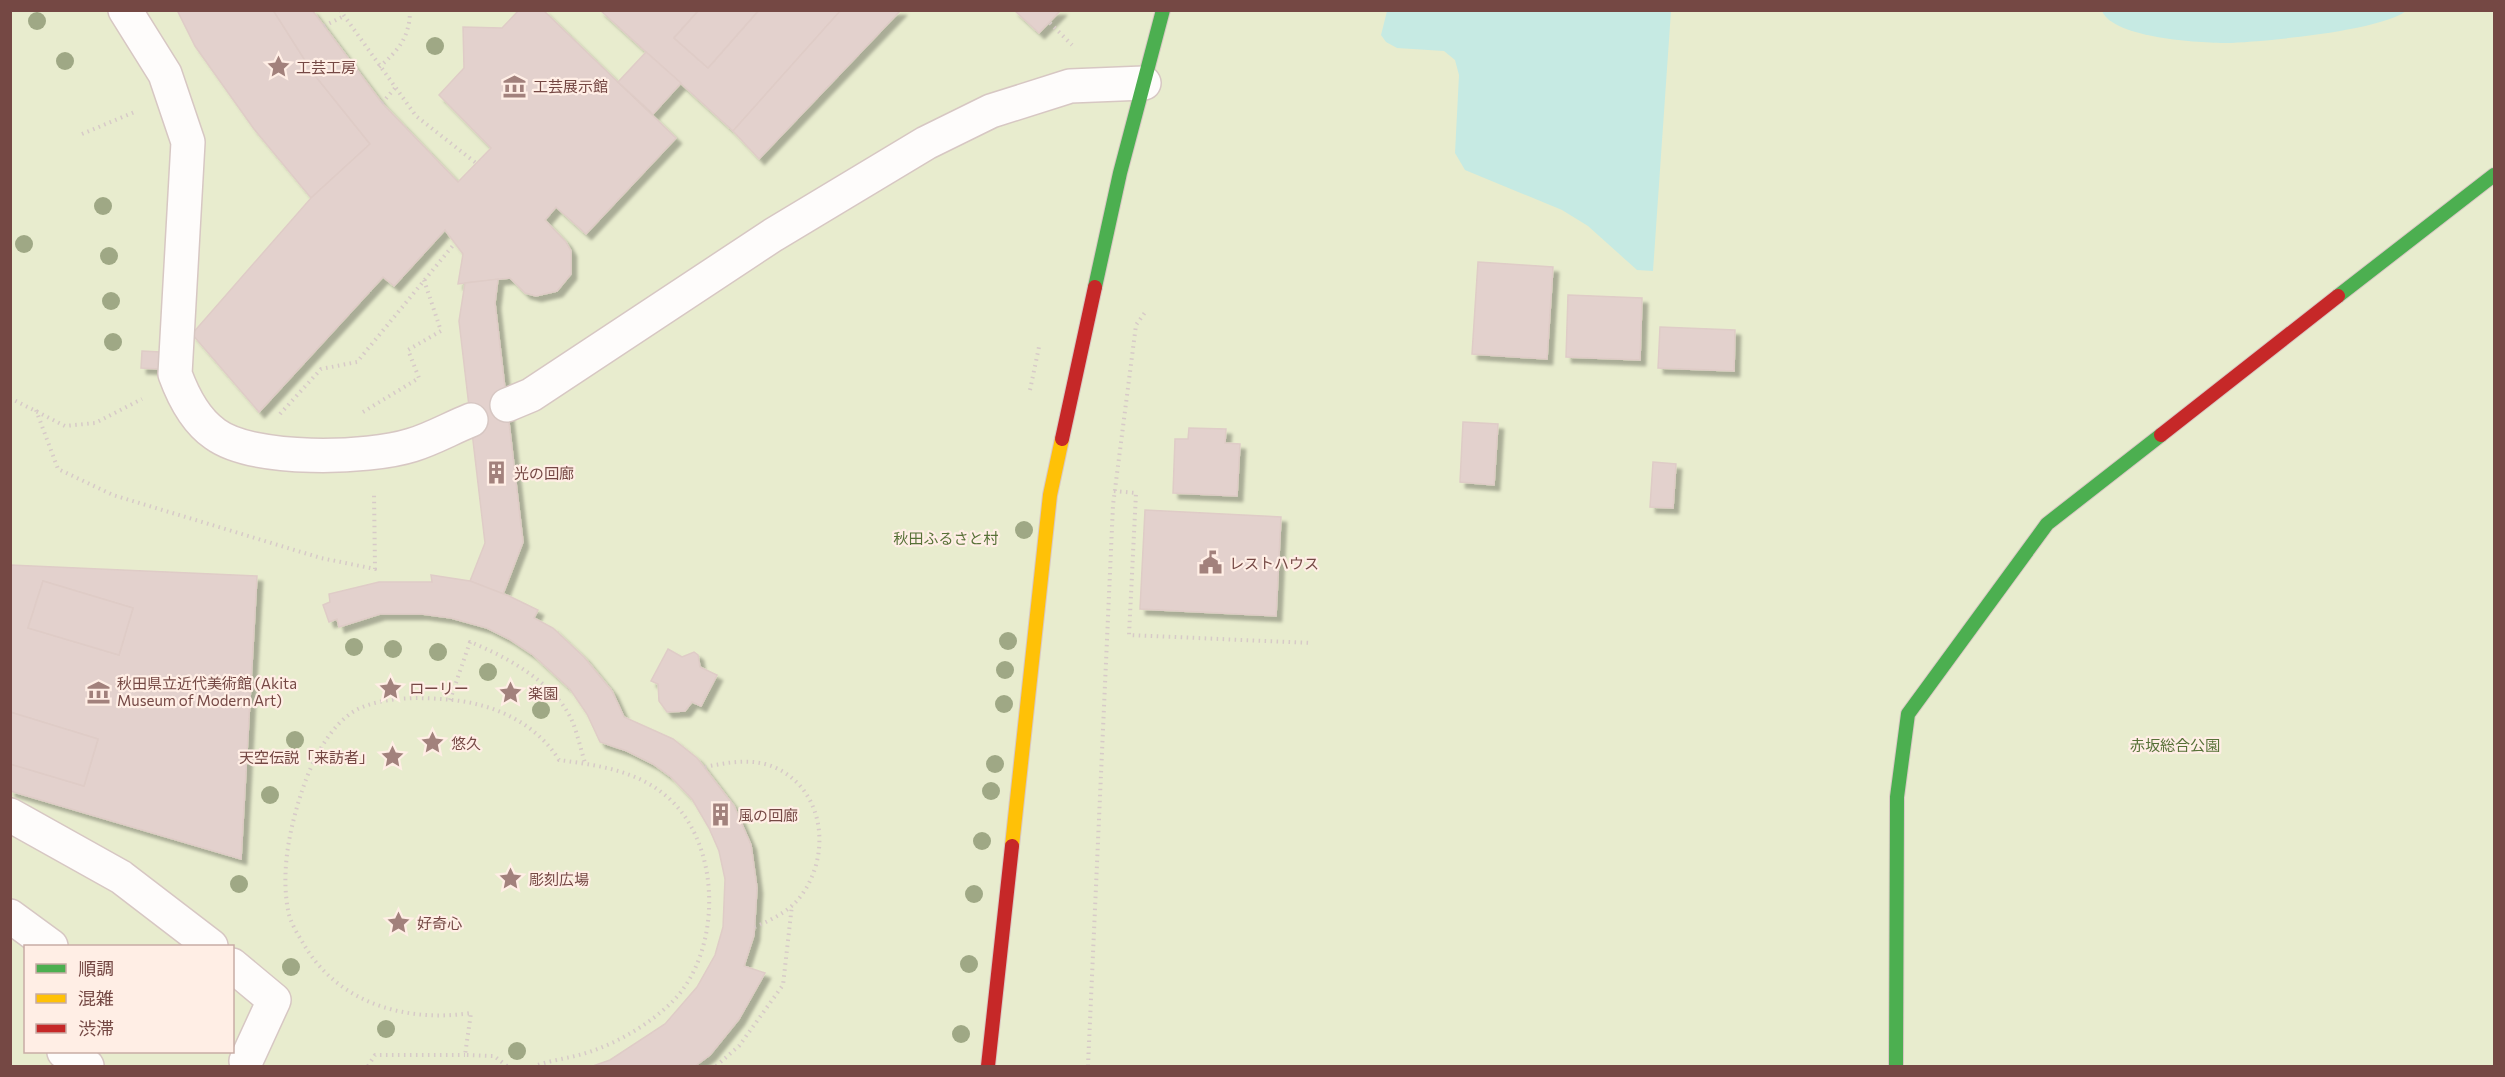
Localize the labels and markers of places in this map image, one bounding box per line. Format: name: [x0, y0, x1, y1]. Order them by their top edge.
place icon: 工芸工房: [265, 54, 291, 80]
place label: 工芸工房: [296, 58, 356, 76]
museum icon: 工芸展示館: [502, 73, 528, 99]
place label: 工芸展示館: [533, 77, 608, 95]
building icon: 光の回廊: [483, 460, 509, 486]
place label: 光の回廊: [514, 464, 574, 482]
public building icon: レストハウス: [1198, 550, 1224, 576]
place label: レストハウス: [1229, 554, 1319, 572]
place label: 秋田県立近代美術館 (Akita Museum of Modern Art): [117, 674, 297, 709]
place icon: ローリー: [378, 675, 404, 701]
museum icon: 秋田県立近代美術館 (Akita Museum of Modern Art): [86, 679, 112, 705]
place label: ローリー: [409, 679, 469, 697]
place icon: 楽園: [497, 680, 523, 706]
place label: 楽園: [528, 684, 558, 702]
place icon: 悠久: [420, 730, 446, 756]
place label: 悠久: [451, 734, 481, 752]
place icon: 天空伝説「来訪者」: [379, 744, 405, 770]
place label: 天空伝説「来訪者」: [239, 748, 374, 766]
building icon: 風の回廊: [707, 802, 733, 828]
place label: 風の回廊: [738, 806, 798, 824]
place icon: 彫刻広場: [498, 866, 524, 892]
place label: 彫刻広場: [529, 870, 589, 888]
place icon: 好奇心: [386, 910, 412, 936]
place label: 好奇心: [417, 914, 462, 932]

